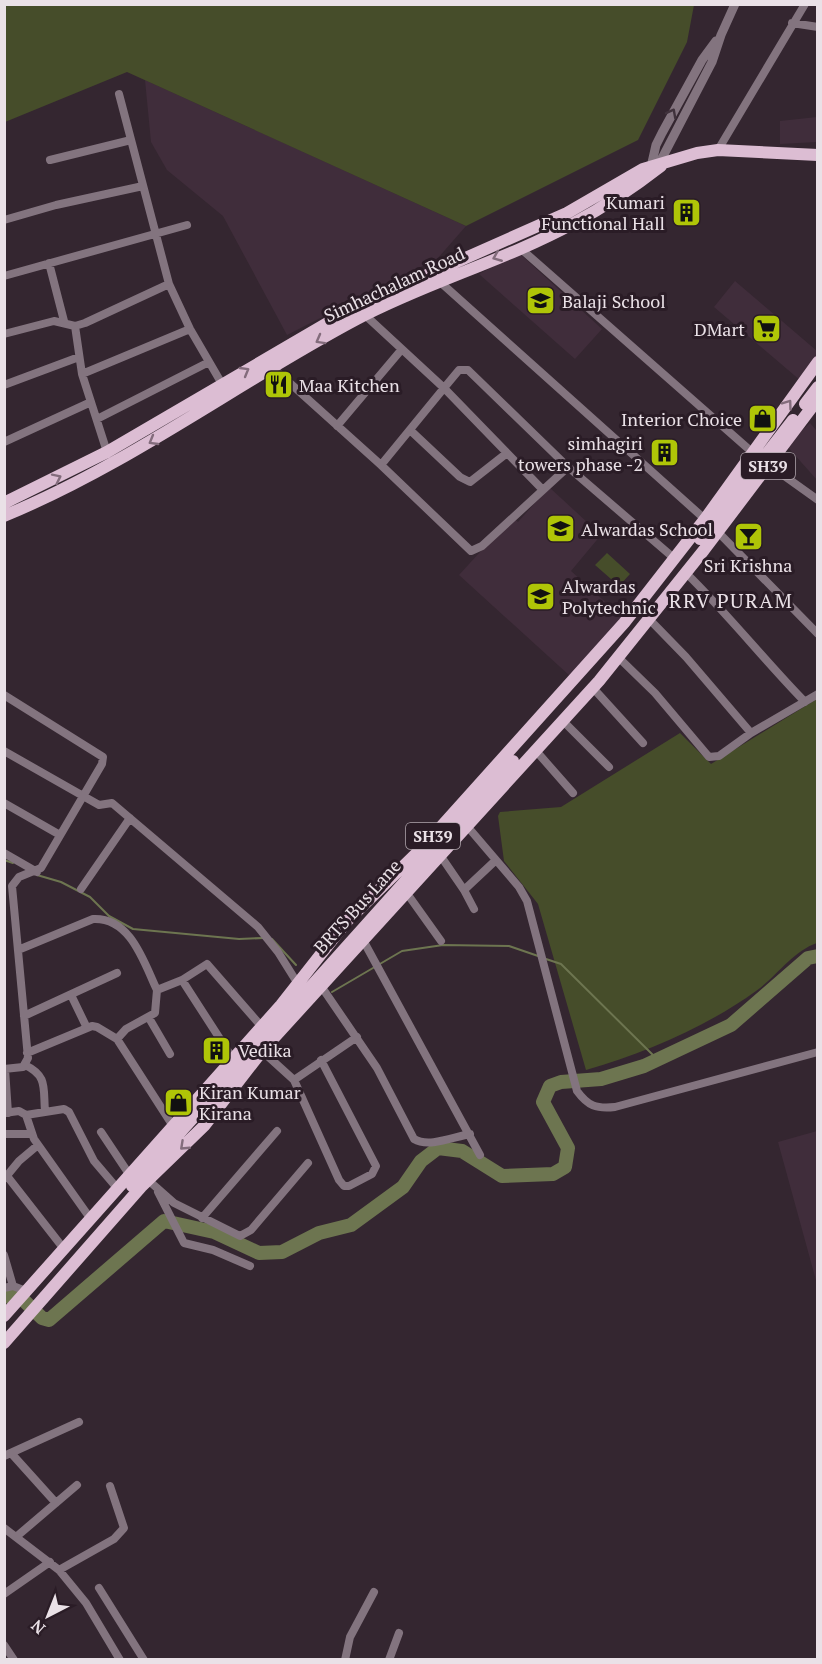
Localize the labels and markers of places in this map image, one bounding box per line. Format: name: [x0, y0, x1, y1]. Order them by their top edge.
place label: Kumari Functional Hall: [541, 190, 665, 235]
building icon: Kumari Functional Hall: [670, 196, 702, 228]
school or university icon: Balaji School: [525, 285, 557, 317]
place label: Balaji School: [562, 289, 666, 313]
supermarket icon: DMart: [750, 313, 782, 345]
place label: DMart: [694, 317, 745, 341]
restaurant icon: Maa Kitchen: [262, 369, 294, 401]
place label: Maa Kitchen: [299, 373, 400, 397]
shop icon: Interior Choice: [747, 403, 779, 435]
place label: Interior Choice: [621, 407, 742, 431]
place label: simhagiri towers phase -2: [518, 431, 643, 476]
building icon: simhagiri towers phase -2: [648, 437, 680, 469]
school or university icon: Alwardas School: [544, 513, 576, 545]
place label: Alwardas School: [581, 517, 713, 541]
bar icon: Sri Krishna: [732, 520, 764, 552]
place label: Sri Krishna: [704, 553, 792, 577]
place label: Alwardas Polytechnic: [562, 574, 656, 619]
school or university icon: Alwardas Polytechnic: [525, 580, 557, 612]
building icon: Vedika: [201, 1034, 233, 1066]
place label: Vedika: [238, 1038, 292, 1062]
place label: Kiran Kumar Kirana: [199, 1080, 301, 1125]
shop icon: Kiran Kumar Kirana: [162, 1086, 194, 1118]

